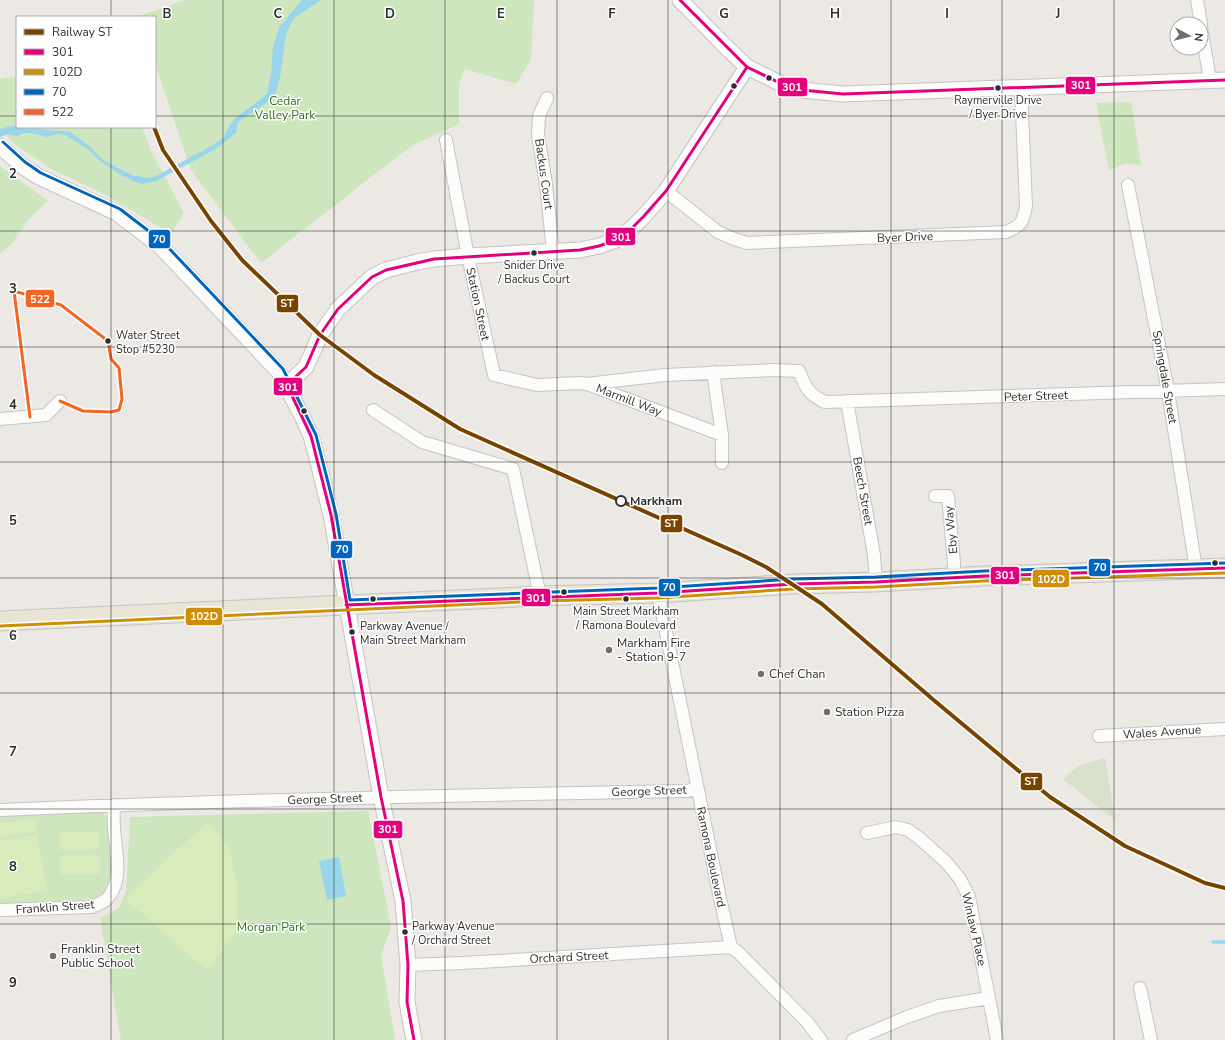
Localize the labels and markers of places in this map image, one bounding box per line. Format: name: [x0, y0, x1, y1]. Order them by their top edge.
unlabelled marker: [764, 73, 774, 83]
unlabelled marker: [729, 81, 739, 91]
marker: Raymerville Drive / Byer Drive: [993, 83, 1003, 93]
place label: Raymerville Drive / Byer Drive: [954, 93, 1042, 122]
marker: Snider Drive / Backus Court: [529, 248, 539, 258]
place label: Snider Drive / Backus Court: [497, 258, 570, 287]
place label: Water Street Stop #5230: [116, 328, 180, 357]
marker: Water Street Stop #5230: [103, 336, 113, 346]
unlabelled marker: [299, 406, 309, 416]
place label: Markham: [630, 493, 682, 509]
marker: Markham: [615, 495, 627, 507]
unlabelled marker: [1210, 558, 1220, 568]
unlabelled marker: [559, 587, 569, 597]
unlabelled marker: [368, 594, 378, 604]
marker: Main Street Markham / Ramona Boulevard: [621, 594, 631, 604]
place label: Main Street Markham / Ramona Boulevard: [573, 604, 679, 633]
place label: Parkway Avenue / Main Street Markham: [360, 619, 466, 648]
marker: Parkway Avenue / Main Street Markham: [347, 627, 357, 637]
place label: Markham Fire - Station 9-7: [617, 635, 690, 665]
marker: Markham Fire - Station 9-7: [604, 645, 614, 655]
place label: Chef Chan: [769, 666, 825, 682]
marker: Chef Chan: [756, 669, 766, 679]
place label: Station Pizza: [835, 704, 904, 720]
marker: Station Pizza: [822, 707, 832, 717]
place label: Parkway Avenue / Orchard Street: [411, 919, 495, 948]
marker: Parkway Avenue / Orchard Street: [400, 927, 410, 937]
place label: Franklin Street Public School: [61, 941, 141, 971]
marker: Franklin Street Public School: [48, 951, 58, 961]

